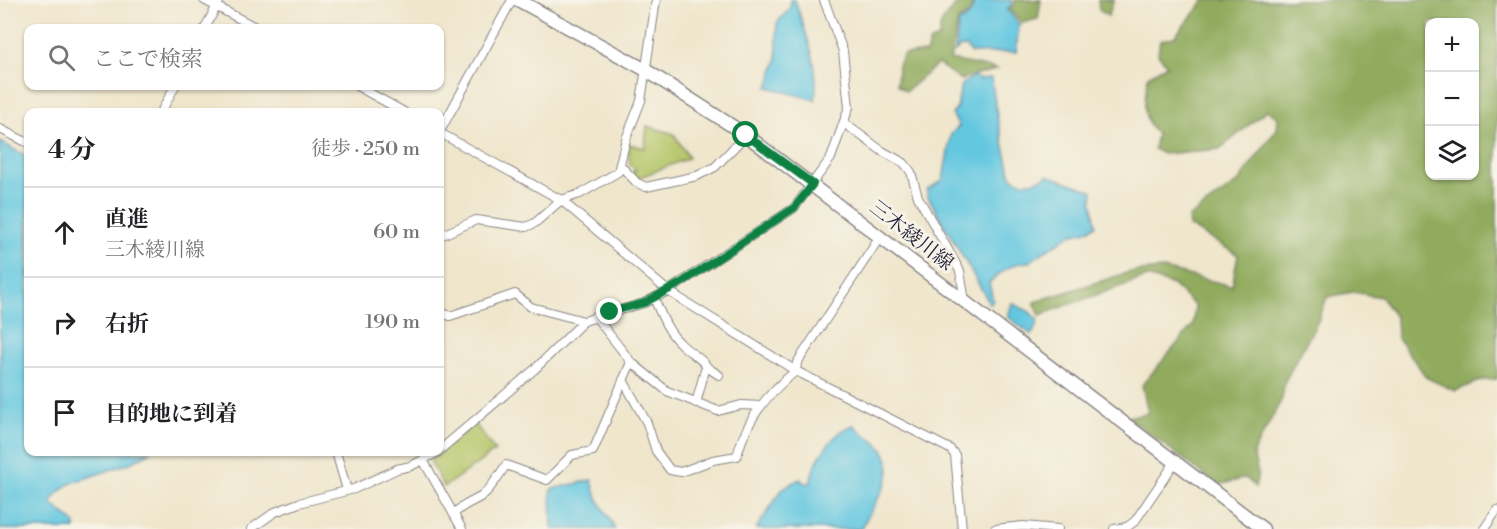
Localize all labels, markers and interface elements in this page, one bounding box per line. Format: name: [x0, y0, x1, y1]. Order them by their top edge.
map controls: [1425, 18, 1479, 180]
button: +: [1425, 18, 1479, 72]
search box: [24, 24, 444, 90]
icon: search: [45, 41, 78, 74]
text: ここで検索: [93, 46, 203, 73]
button: −: [1425, 72, 1479, 126]
route start: [732, 121, 758, 147]
button: layers: [1425, 126, 1479, 180]
text: 4 分: [48, 134, 96, 166]
text: 徒歩 · 250 m: [311, 137, 420, 162]
street label: 三木綾川線: [864, 195, 958, 277]
text: 直進: [105, 206, 149, 233]
icon: ahead: [48, 216, 81, 249]
text: 60 m: [373, 220, 420, 245]
text: 三木綾川線: [105, 238, 205, 263]
route end: [596, 298, 622, 324]
icon: right: [48, 306, 81, 339]
text: 190 m: [365, 310, 420, 335]
text: 右折: [105, 311, 149, 338]
icon: arrive: [48, 396, 81, 429]
text: 目的地に到着: [105, 401, 237, 428]

